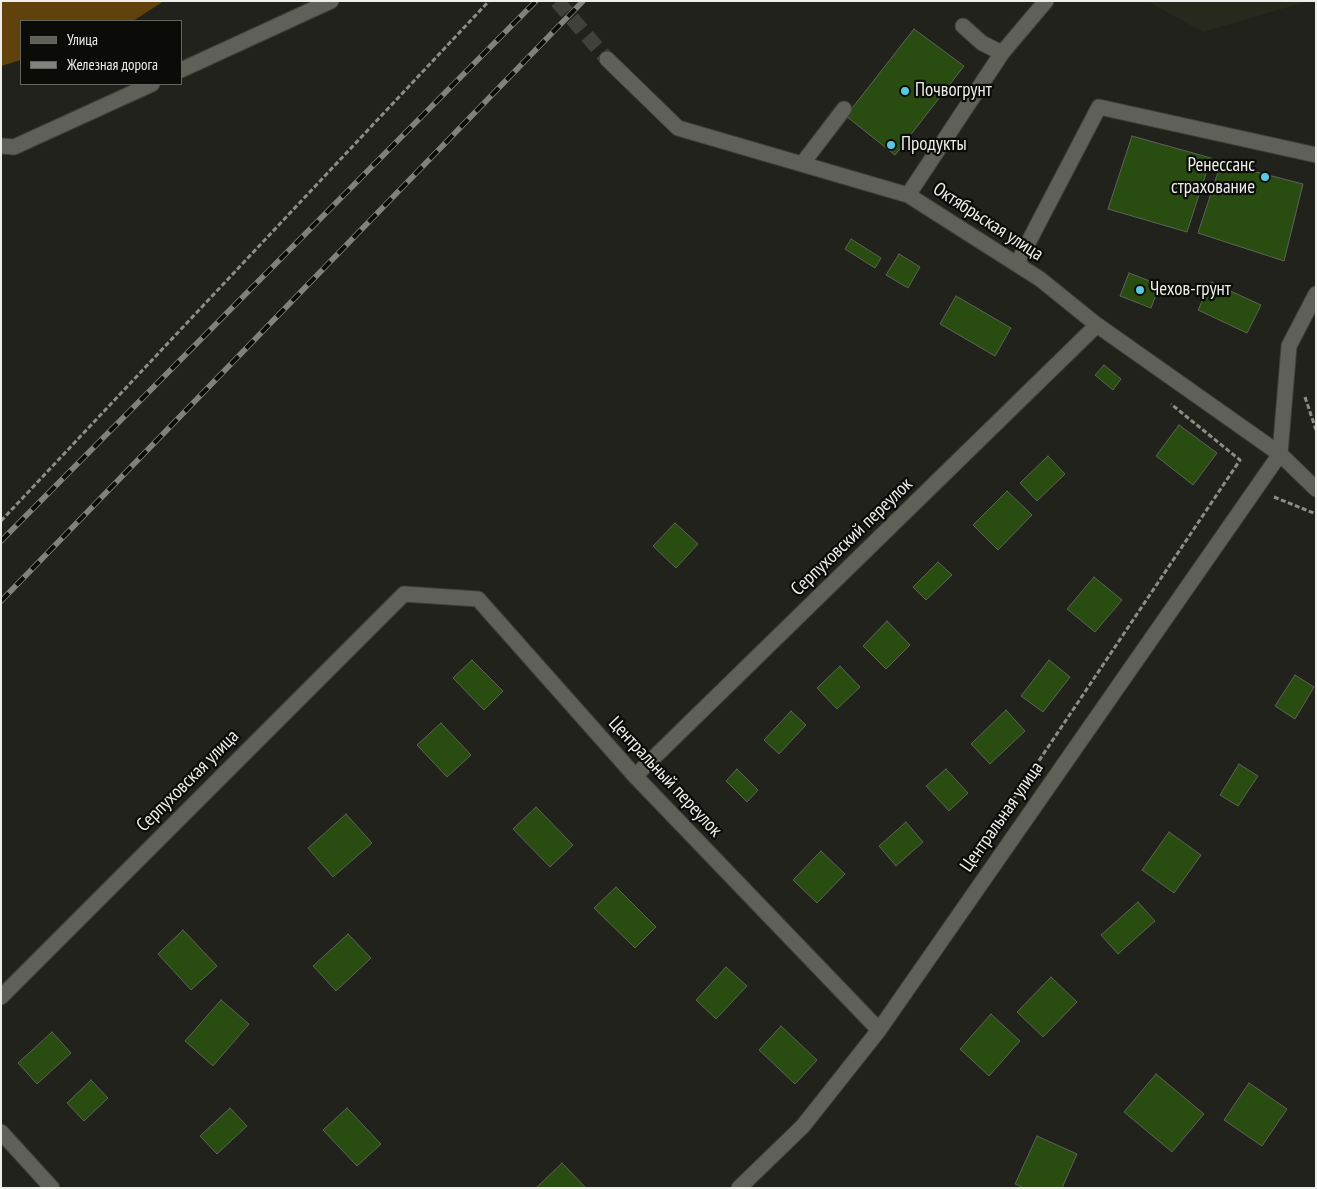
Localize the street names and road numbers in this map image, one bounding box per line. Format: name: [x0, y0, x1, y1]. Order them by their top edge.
street label: Октябрьская улица: [929, 178, 1047, 266]
street label: Серпуховский переулок: [787, 473, 917, 601]
street label: Центральный переулок: [603, 712, 727, 842]
street label: Серпуховская улица: [132, 725, 244, 837]
street label: Центральная улица: [956, 758, 1048, 876]

